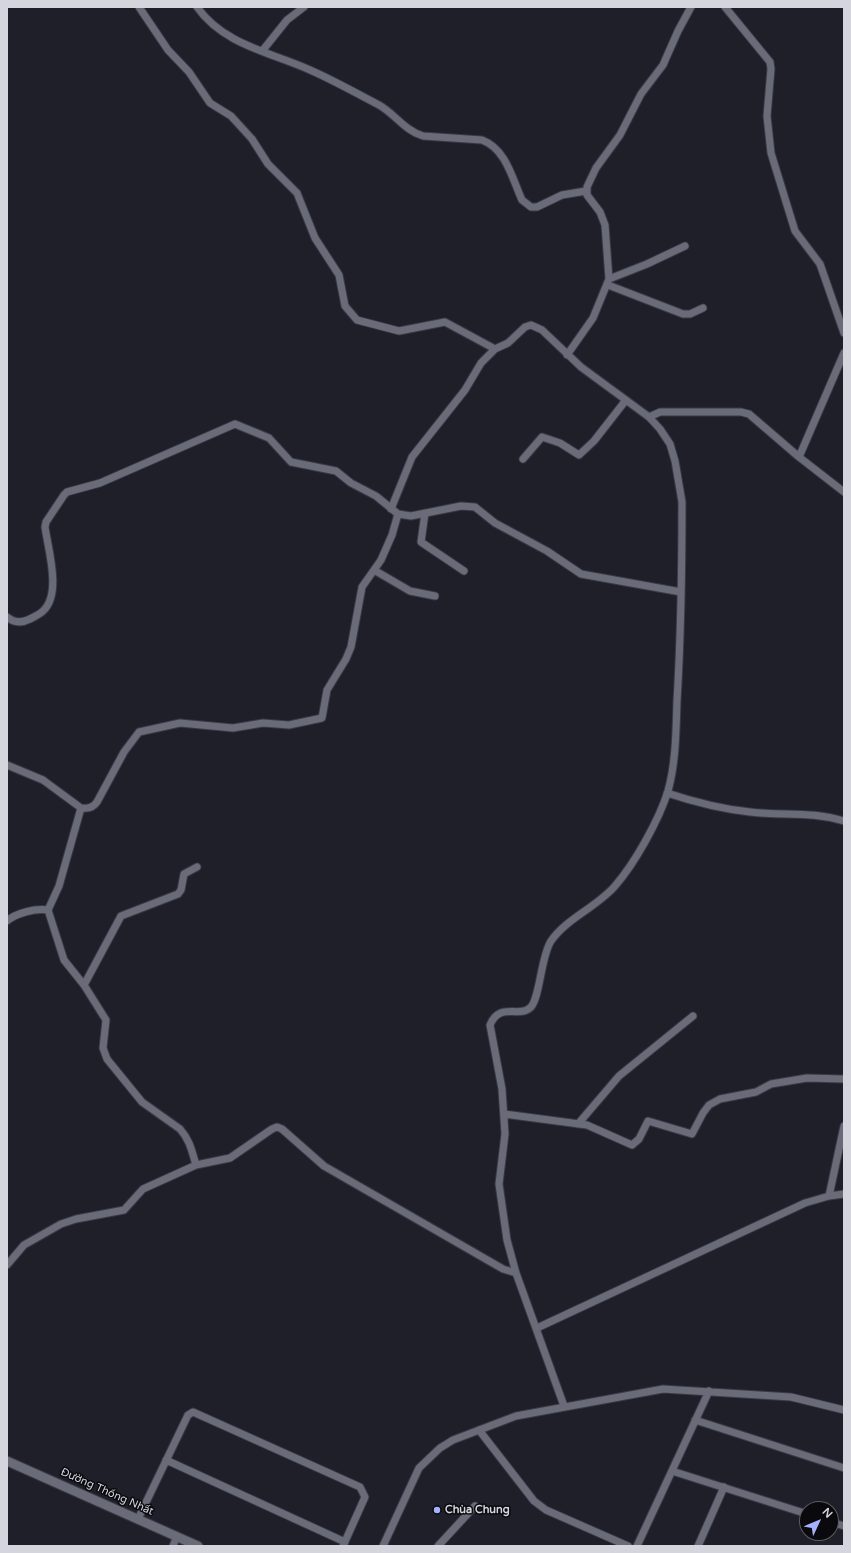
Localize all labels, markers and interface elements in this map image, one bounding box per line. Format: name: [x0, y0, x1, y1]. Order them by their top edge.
street label: Đường Thống Nhất: [58, 1466, 156, 1518]
north arrow: [799, 1501, 839, 1541]
place label: Chùa Chung: [445, 1503, 510, 1517]
marker: Chùa Chung: [432, 1505, 442, 1515]
text: N: [820, 1505, 835, 1521]

